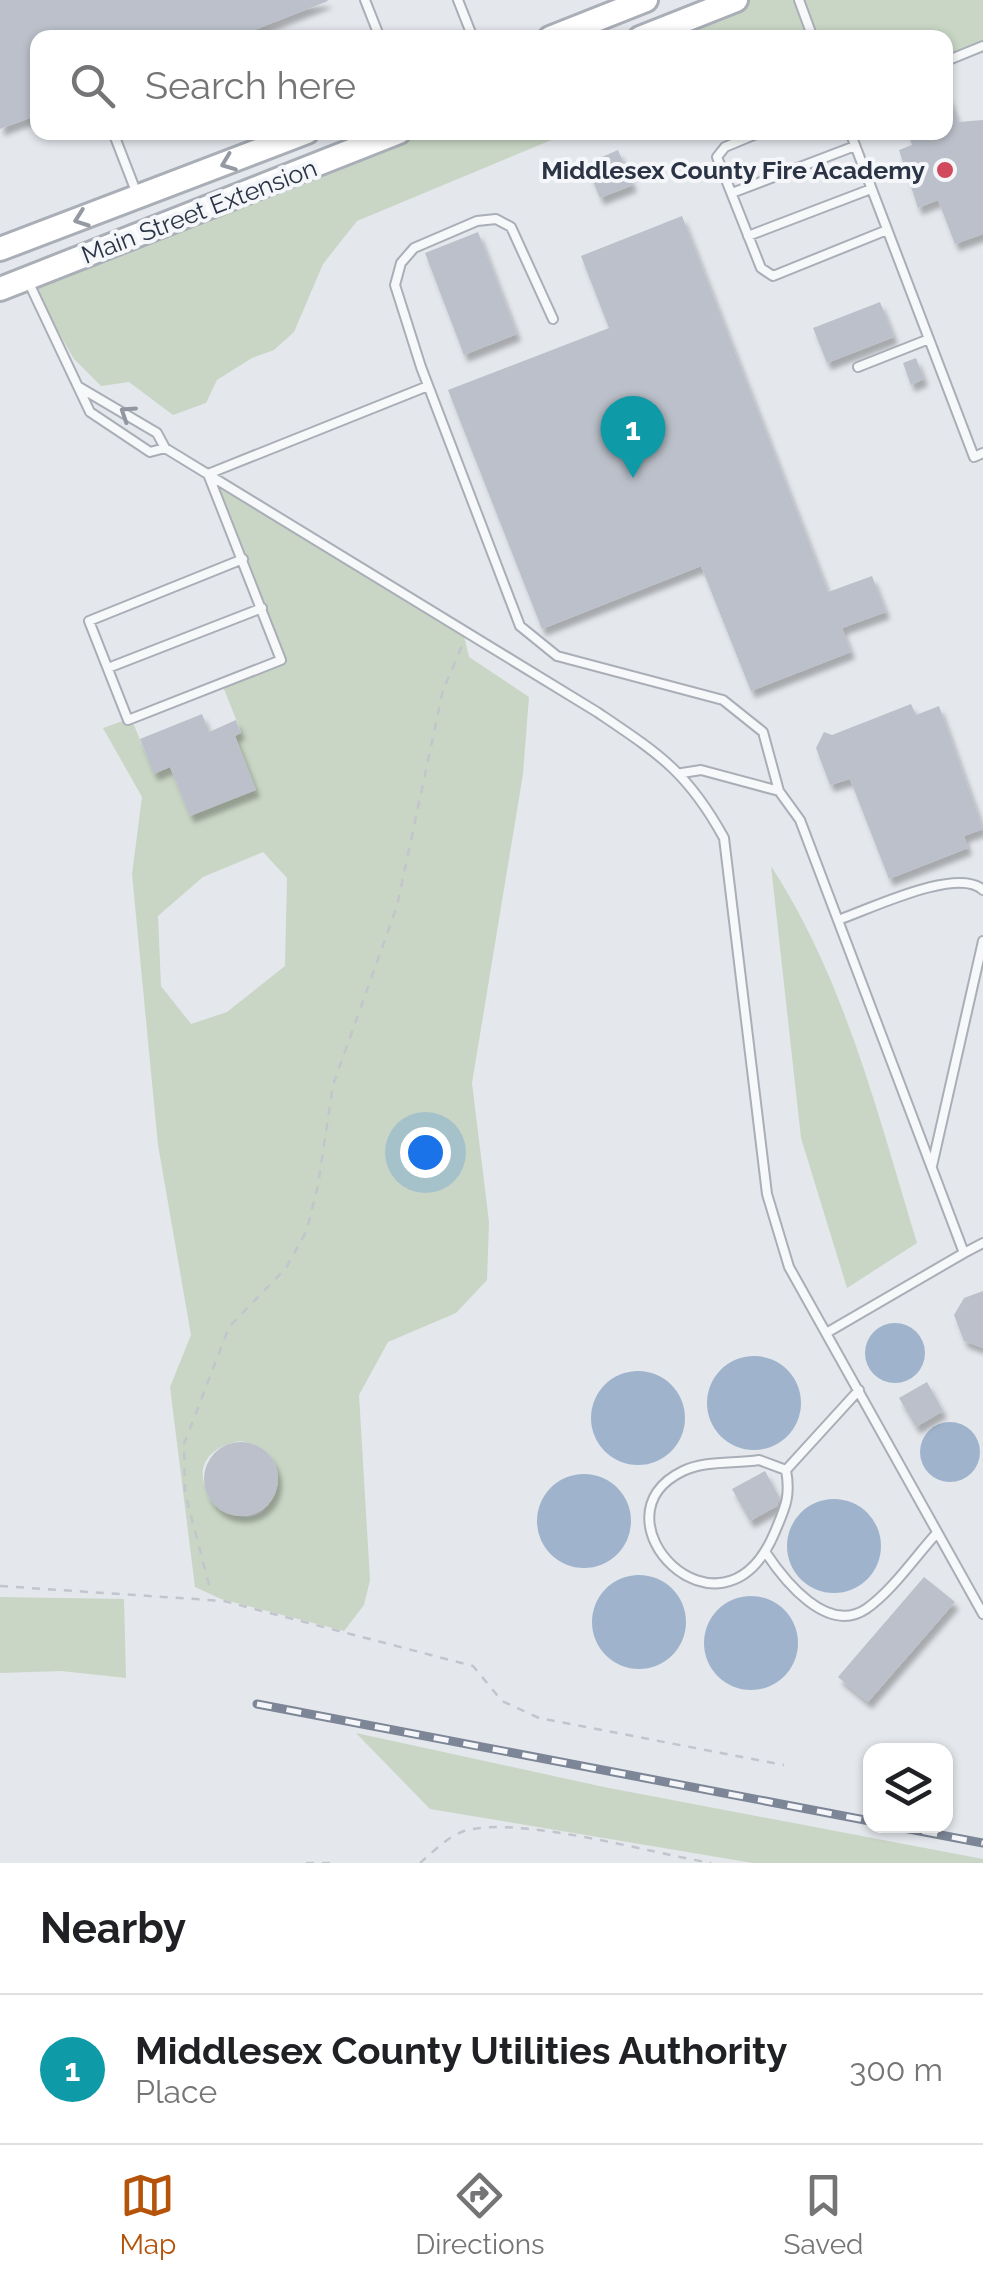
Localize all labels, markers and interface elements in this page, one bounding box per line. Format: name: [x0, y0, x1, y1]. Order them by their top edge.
search box: [30, 30, 953, 140]
icon: search: [65, 58, 120, 113]
text: Search here: [145, 63, 356, 108]
street label: Main Street Extension: [77, 152, 321, 270]
one-way arrow: [220, 152, 238, 172]
place label: Middlesex County Fire Academy: [541, 155, 925, 185]
marker: Middlesex County Fire Academy: [934, 159, 956, 181]
one-way arrow: [74, 207, 91, 228]
pin: 1: [600, 396, 666, 478]
one-way arrow: [119, 407, 138, 425]
your location: [400, 1127, 451, 1178]
map controls: [863, 1743, 953, 1833]
button: layers: [863, 1743, 953, 1833]
text: Nearby: [40, 1904, 186, 1953]
text: Middlesex County Utilities Authority: [135, 2028, 787, 2073]
text: 1: [65, 2051, 80, 2088]
text: 300 m: [849, 2051, 943, 2088]
text: Place: [135, 2073, 217, 2110]
tab: Map: [119, 2168, 176, 2261]
tab: Directions: [415, 2168, 545, 2261]
tab: Saved: [783, 2168, 864, 2261]

